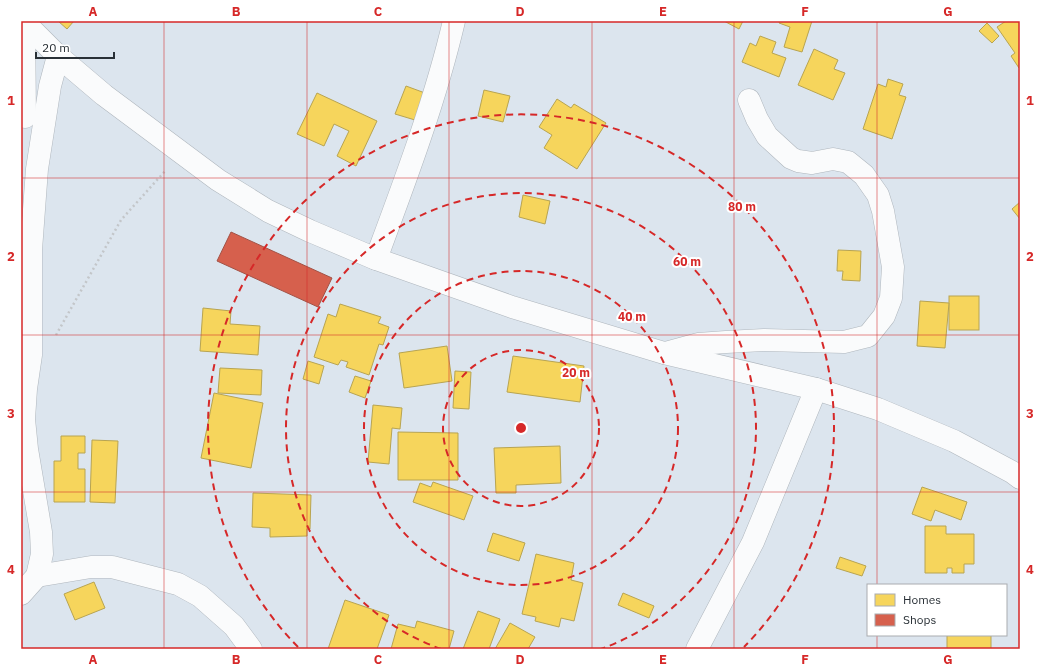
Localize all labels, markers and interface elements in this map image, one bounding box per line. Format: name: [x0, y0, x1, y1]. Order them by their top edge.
text: A: [89, 3, 98, 20]
text: B: [232, 3, 241, 20]
text: C: [374, 3, 383, 20]
text: D: [515, 3, 525, 20]
text: E: [659, 3, 667, 20]
text: F: [801, 3, 809, 20]
text: G: [943, 3, 953, 20]
scale bar: [36, 34, 114, 60]
text: 20 m: [42, 40, 70, 55]
text: 1: [7, 92, 15, 109]
text: 1: [1026, 92, 1034, 109]
text: 80 m: [728, 199, 756, 214]
text: 2: [7, 248, 15, 265]
text: 2: [1026, 248, 1034, 265]
text: 60 m: [673, 254, 701, 269]
text: 40 m: [618, 309, 646, 324]
text: 20 m: [562, 365, 590, 380]
text: 3: [7, 405, 15, 422]
text: 3: [1026, 405, 1034, 422]
centre of rings: [514, 421, 528, 435]
text: 4: [7, 561, 15, 578]
text: 4: [1026, 561, 1034, 578]
legend: [867, 584, 1007, 636]
text: Homes: [903, 592, 941, 607]
text: Shops: [903, 612, 936, 627]
text: A: [89, 651, 98, 668]
text: B: [232, 651, 241, 668]
text: C: [374, 651, 383, 668]
text: D: [515, 651, 525, 668]
text: E: [659, 651, 667, 668]
text: F: [801, 651, 809, 668]
text: G: [943, 651, 953, 668]

